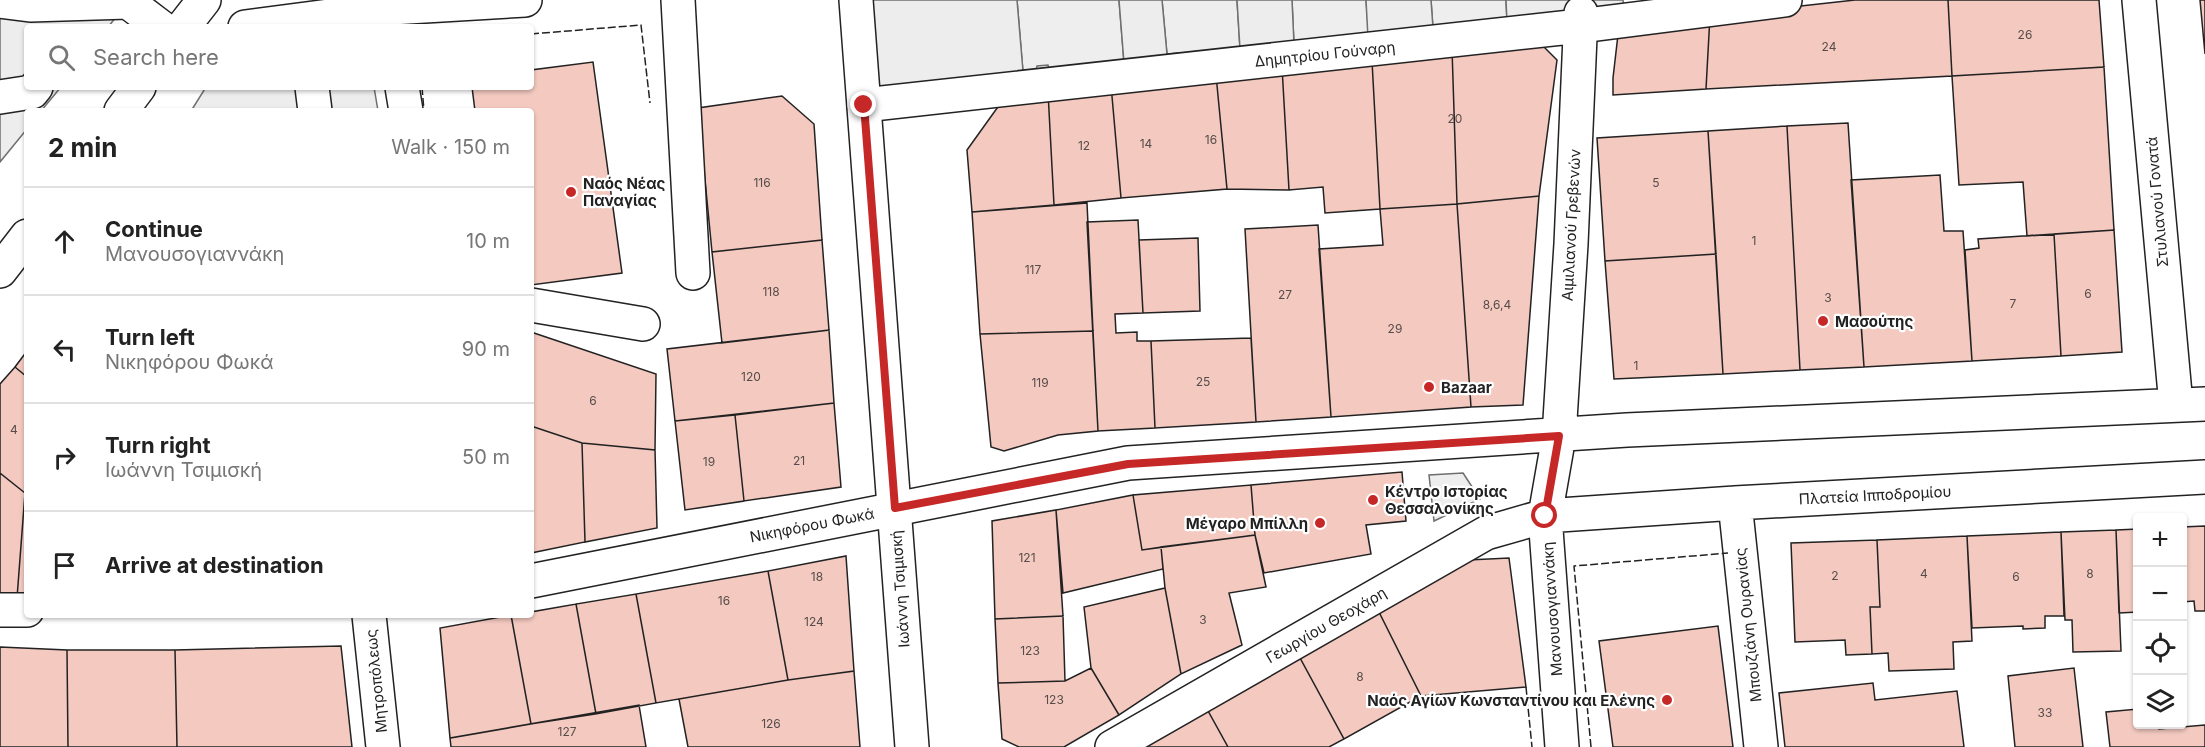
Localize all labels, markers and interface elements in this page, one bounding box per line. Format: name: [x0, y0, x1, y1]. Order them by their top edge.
search box: [24, 24, 534, 90]
house number: 26: [2018, 27, 2032, 42]
street label: Δημητρίου Γούναρη: [1254, 37, 1396, 71]
house number: 24: [1822, 39, 1837, 54]
icon: search: [45, 41, 78, 74]
text: Search here: [93, 44, 219, 70]
route end: [850, 91, 876, 117]
house number: 20: [1448, 111, 1462, 126]
text: 2 min: [48, 132, 118, 163]
house number: 16: [1205, 132, 1217, 147]
text: Walk · 150 m: [391, 135, 510, 159]
house number: 14: [1140, 136, 1153, 151]
street label: Στυλιανού Γονατά: [2142, 136, 2172, 268]
house number: 12: [1078, 138, 1090, 153]
street label: Αιμιλιανού Γρεβενών: [1558, 148, 1584, 302]
place label: Ναός Νέας Παναγίας: [583, 174, 666, 210]
house number: 116: [753, 175, 771, 190]
house number: 5: [1652, 175, 1660, 190]
marker: Ναός Νέας Παναγίας: [564, 185, 578, 199]
text: Continue: [105, 216, 203, 242]
icon: ahead: [48, 225, 81, 258]
text: 10 m: [466, 229, 510, 253]
house number: 1: [1752, 233, 1756, 248]
text: Μανουσογιαννάκη: [105, 242, 284, 266]
house number: 117: [1025, 262, 1041, 277]
house number: 118: [762, 284, 780, 299]
house number: 6: [2084, 286, 2092, 301]
house number: 27: [1278, 287, 1292, 302]
house number: 3: [1824, 290, 1832, 305]
house number: 7: [2010, 296, 2017, 311]
house number: 8,6,4: [1483, 297, 1512, 312]
place label: Μασούτης: [1835, 312, 1913, 331]
marker: Μασούτης: [1816, 314, 1830, 328]
house number: 29: [1388, 321, 1402, 336]
text: Turn left: [105, 324, 195, 350]
icon: left: [48, 333, 81, 366]
text: 90 m: [462, 337, 510, 361]
text: Νικηφόρου Φωκά: [105, 350, 274, 374]
house number: 1: [1634, 358, 1638, 373]
house number: 120: [741, 369, 761, 384]
house number: 25: [1196, 374, 1210, 389]
house number: 119: [1031, 375, 1049, 390]
place label: Bazaar: [1441, 378, 1492, 397]
marker: Bazaar: [1422, 380, 1436, 394]
house number: 6: [589, 393, 597, 408]
house number: 4: [10, 422, 18, 437]
text: Turn right: [105, 432, 211, 458]
icon: right: [48, 441, 81, 474]
text: 50 m: [462, 445, 510, 469]
house number: 21: [793, 453, 805, 468]
house number: 19: [703, 454, 715, 469]
text: Ιωάννη Τσιμισκή: [105, 458, 262, 482]
place label: Κέντρο Ιστορίας Θεσσαλονίκης: [1385, 482, 1508, 518]
street label: Πλατεία Ιπποδρομίου: [1798, 482, 1952, 508]
marker: Κέντρο Ιστορίας Θεσσαλονίκης: [1366, 493, 1380, 507]
route start: [1531, 502, 1557, 528]
street label: Νικηφόρου Φωκά: [748, 504, 876, 546]
map controls: [2133, 513, 2187, 729]
button: +: [2133, 513, 2187, 567]
place label: Μέγαρο Μπίλλη: [1186, 514, 1308, 533]
marker: Μέγαρο Μπίλλη: [1313, 516, 1327, 530]
street label: Ιωάννη Τσιμισκή: [886, 530, 914, 648]
street label: Μανουσογιαννάκη: [1538, 541, 1566, 677]
street label: Μπουζιάνη Ουρανίας: [1730, 547, 1766, 703]
icon: arrive: [48, 549, 81, 582]
house number: 121: [1018, 550, 1036, 565]
text: Arrive at destination: [105, 552, 324, 578]
house number: 4: [1920, 566, 1928, 581]
house number: 8: [2086, 566, 2094, 581]
button: −: [2133, 567, 2187, 621]
house number: 2: [1831, 568, 1839, 583]
house number: 18: [811, 569, 823, 584]
house number: 6: [2012, 569, 2020, 584]
street label: Γεωργίου Θεοχάρη: [1262, 583, 1390, 667]
house number: 16: [718, 593, 730, 608]
house number: 3: [1199, 612, 1207, 627]
house number: 124: [804, 614, 824, 629]
button: locate: [2133, 621, 2187, 675]
street label: Μητροπόλεως: [361, 628, 391, 734]
house number: 123: [1020, 643, 1040, 658]
house number: 8: [1356, 669, 1364, 684]
button: layers: [2133, 675, 2187, 729]
place label: Ναός Αγίων Κωνσταντίνου και Ελένης: [1367, 691, 1655, 710]
house number: 123: [1044, 692, 1064, 707]
marker: Ναός Αγίων Κωνσταντίνου και Ελένης: [1660, 693, 1674, 707]
house number: 33: [2038, 705, 2052, 720]
house number: 126: [761, 716, 781, 731]
house number: 127: [558, 724, 577, 739]

